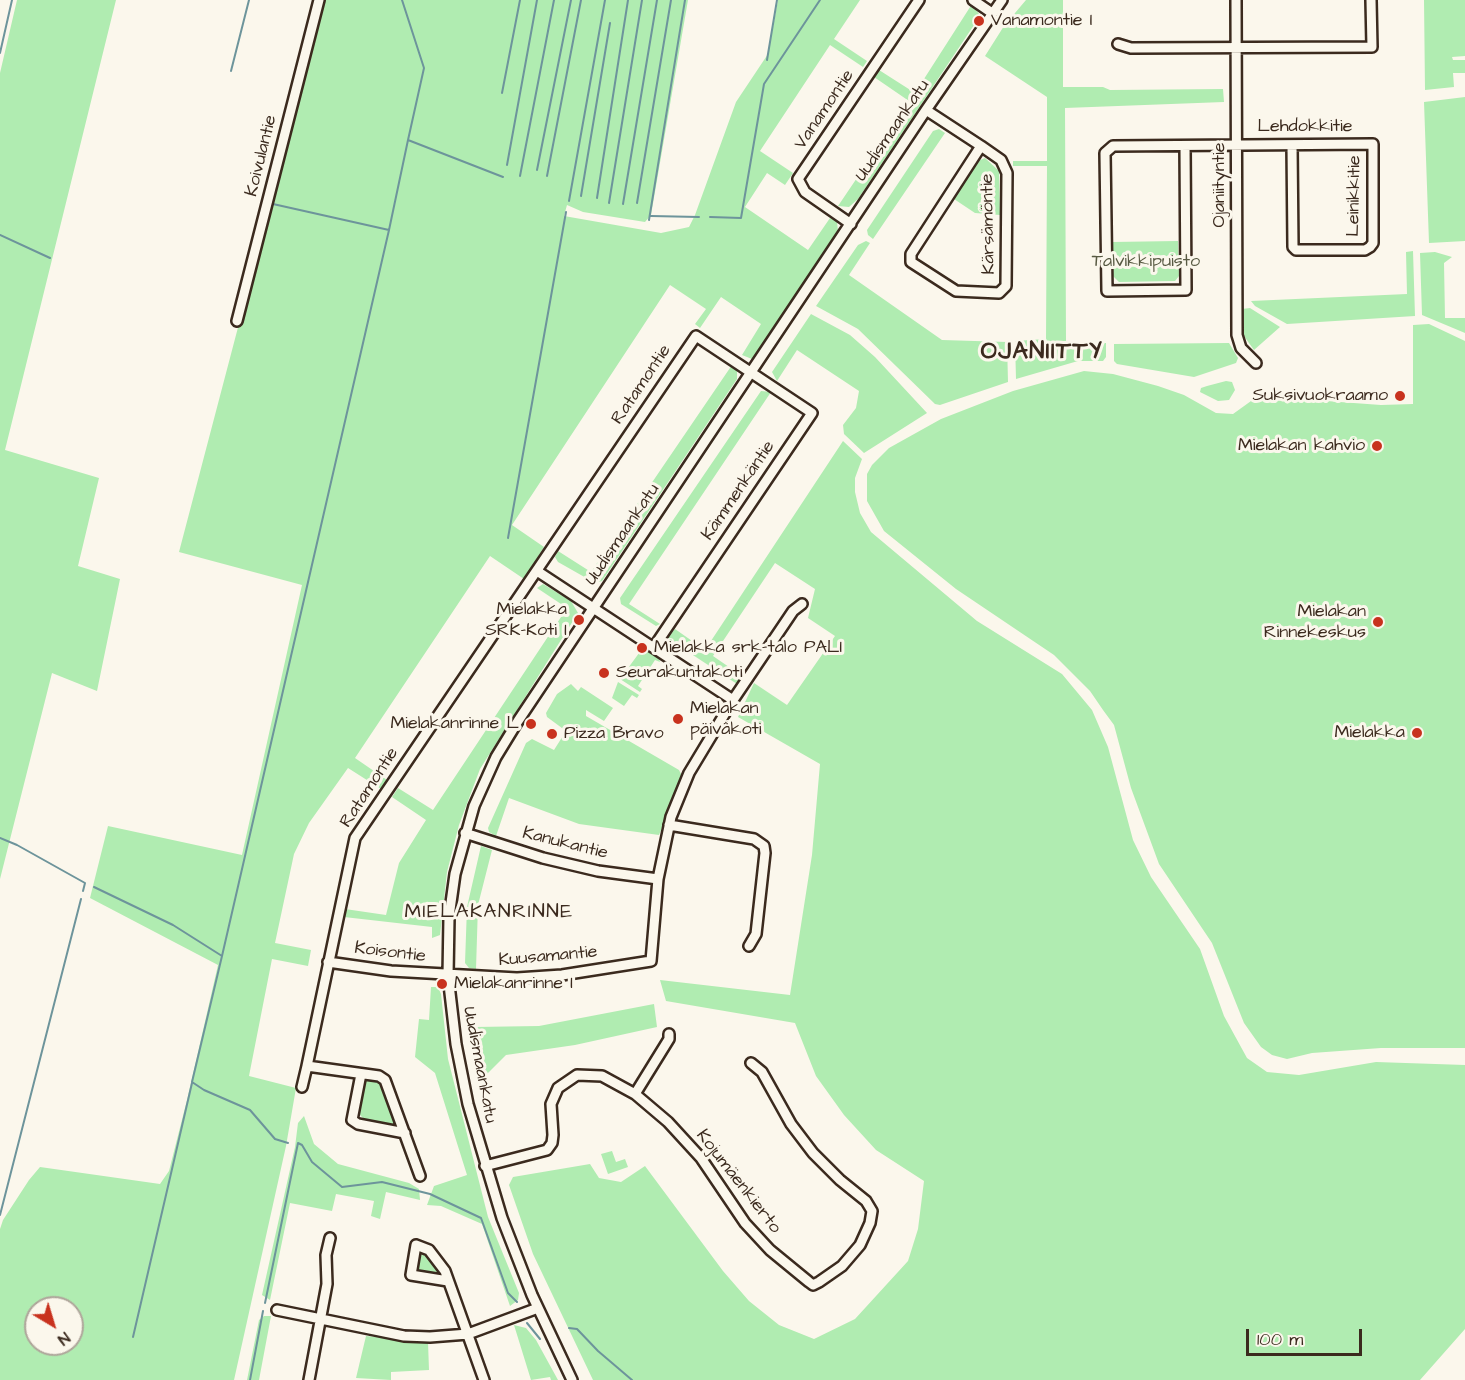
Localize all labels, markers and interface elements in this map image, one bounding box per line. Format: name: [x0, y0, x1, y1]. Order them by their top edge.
place label: Vanamontie I: [991, 10, 1092, 32]
marker: Vanamontie I: [972, 14, 986, 28]
street label: Vanamontie: [790, 66, 860, 154]
street label: Uudismaankatu: [851, 76, 935, 186]
street label: Koivulantie: [241, 113, 283, 199]
street label: Lehdokkitie: [1257, 116, 1353, 138]
street label: Ojaniityntie: [1209, 143, 1231, 227]
street label: Leinikkitie: [1343, 155, 1367, 237]
street label: Kärsämöntie: [977, 173, 1001, 275]
park label: Talvikkipuisto: [1092, 251, 1200, 273]
district label: OJANIITTY: [981, 339, 1103, 367]
street label: Ratamontie: [608, 341, 676, 429]
place label: Suksivuokraamo: [1252, 385, 1388, 407]
marker: Suksivuokraamo: [1393, 389, 1407, 403]
place label: Mielakan kahvio: [1238, 435, 1365, 457]
street label: Kämmenkäntie: [698, 437, 780, 545]
marker: Mielakan kahvio: [1370, 439, 1384, 453]
street label: Uudismaankatu: [581, 480, 665, 590]
place label: Mielakka SRK-Koti I: [485, 599, 567, 642]
place label: Mielakan Rinnekeskus: [1264, 601, 1366, 644]
marker: Mielakka SRK-Koti I: [572, 613, 586, 627]
marker: Mielakan Rinnekeskus: [1371, 615, 1385, 629]
place label: Mielakka srk-talo PALI: [654, 637, 842, 659]
marker: Mielakka srk-talo PALI: [635, 641, 649, 655]
place label: Seurakuntakoti: [616, 662, 742, 684]
marker: Seurakuntakoti: [597, 666, 611, 680]
place label: Mielakan päiväkoti: [690, 698, 762, 740]
marker: Mielakan päiväkoti: [671, 712, 685, 726]
place label: Mielakanrinne L: [390, 713, 519, 735]
marker: Mielakanrinne L: [524, 717, 538, 731]
place label: Mielakka: [1334, 722, 1405, 744]
place label: Pizza Bravo: [564, 723, 664, 745]
marker: Mielakka: [1410, 726, 1424, 740]
marker: Pizza Bravo: [545, 727, 559, 741]
street label: Ratamontie: [336, 744, 404, 832]
street label: Kanukantie: [520, 823, 610, 865]
district label: MIELAKANRINNE: [404, 901, 574, 925]
street label: Koisontie: [353, 938, 427, 968]
street label: Kuusamantie: [498, 942, 598, 972]
place label: Mielakanrinne I: [454, 973, 573, 995]
marker: Mielakanrinne I: [435, 977, 449, 991]
street label: Uudismaankatu: [457, 1005, 501, 1125]
street label: Kojumäenkierto: [691, 1126, 785, 1238]
north arrow: [24, 1296, 84, 1356]
scale bar: [1249, 1317, 1364, 1355]
text: N: [53, 1327, 75, 1350]
text: 100 m: [1257, 1327, 1303, 1352]

